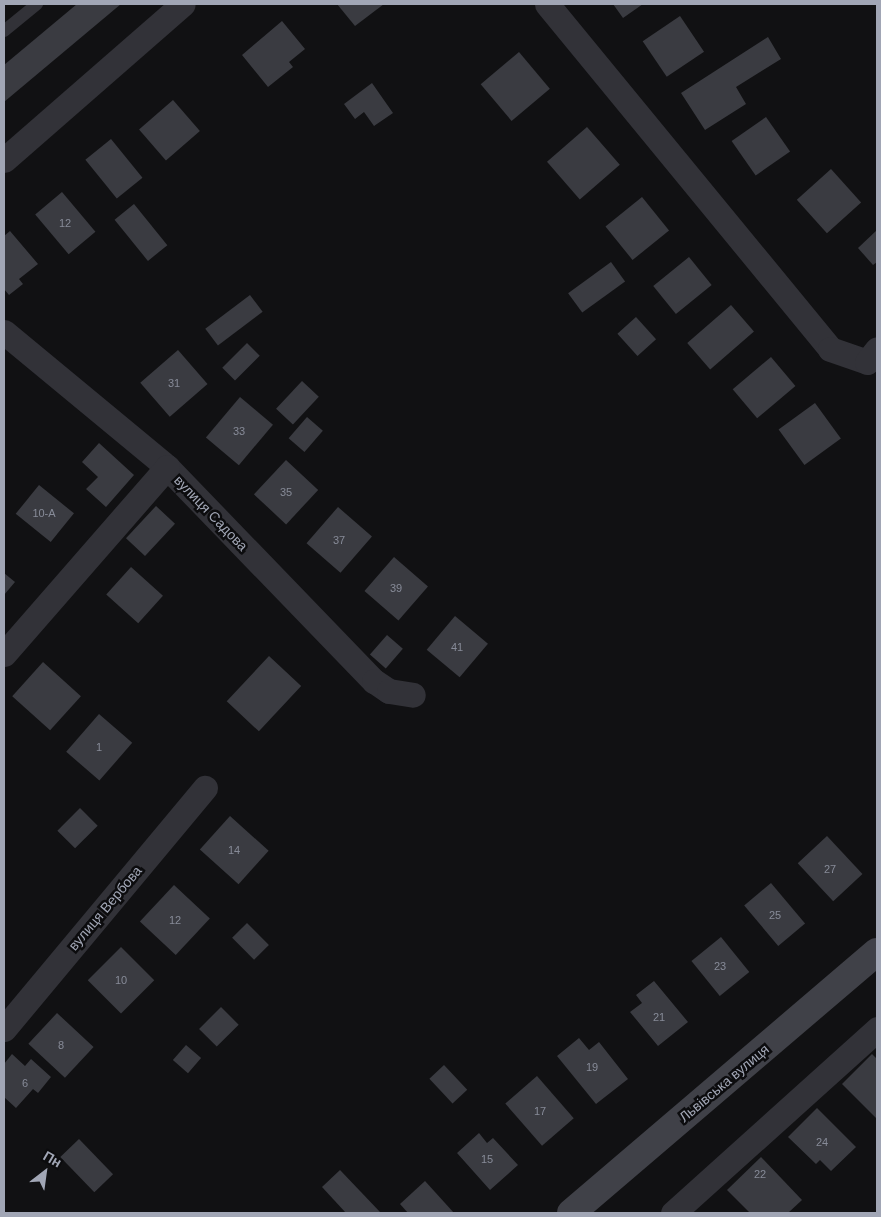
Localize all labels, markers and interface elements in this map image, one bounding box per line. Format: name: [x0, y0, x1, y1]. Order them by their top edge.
house number: 12: [59, 216, 71, 230]
house number: 31: [168, 376, 180, 390]
house number: 33: [233, 424, 245, 438]
street label: вулиця Садова: [171, 472, 251, 554]
house number: 35: [280, 485, 292, 499]
house number: 10-А: [32, 506, 56, 520]
house number: 37: [333, 533, 345, 547]
house number: 39: [390, 581, 402, 595]
house number: 41: [451, 640, 463, 654]
house number: 1: [96, 740, 102, 754]
house number: 14: [228, 843, 240, 857]
street label: вулиця Вербова: [65, 862, 145, 954]
house number: 27: [824, 862, 836, 876]
house number: 25: [769, 908, 781, 922]
house number: 12: [169, 913, 181, 927]
house number: 23: [714, 959, 726, 973]
house number: 10: [115, 973, 127, 987]
house number: 21: [653, 1010, 665, 1024]
house number: 8: [58, 1038, 64, 1052]
street label: Львівська вулиця: [676, 1041, 772, 1125]
house number: 19: [586, 1060, 598, 1074]
house number: 6: [22, 1076, 28, 1090]
house number: 17: [534, 1104, 546, 1118]
house number: 24: [816, 1135, 828, 1149]
north arrow: [20, 1147, 70, 1197]
text: Пн: [40, 1147, 65, 1171]
house number: 15: [481, 1152, 493, 1166]
house number: 22: [754, 1167, 766, 1181]

